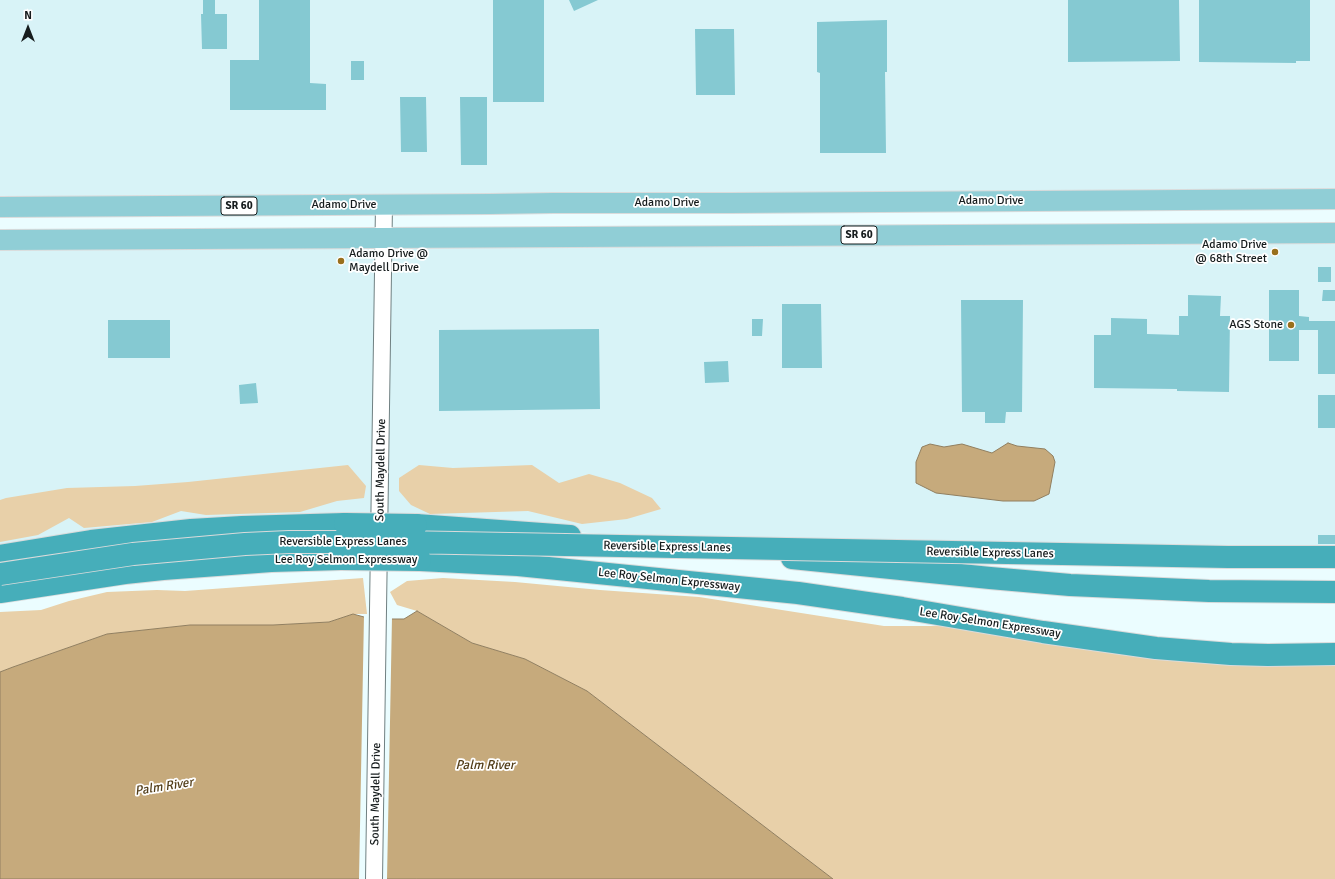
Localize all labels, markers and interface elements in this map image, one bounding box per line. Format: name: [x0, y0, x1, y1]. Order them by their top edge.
north arrow: [8, 8, 48, 48]
text: N: [24, 9, 32, 22]
street label: Adamo Drive: [959, 194, 1023, 208]
street label: Adamo Drive: [635, 196, 699, 210]
road number: SR 60: [221, 197, 257, 215]
street label: Adamo Drive: [312, 198, 376, 212]
road number: SR 60: [841, 226, 877, 244]
place label: Adamo Drive @ 68th Street: [1195, 238, 1267, 266]
place label: Adamo Drive @ Maydell Drive: [349, 247, 428, 275]
marker: Adamo Drive @ 68th Street: [1270, 247, 1280, 257]
marker: Adamo Drive @ Maydell Drive: [336, 256, 346, 266]
place label: AGS Stone: [1229, 318, 1283, 332]
marker: AGS Stone: [1286, 320, 1296, 330]
street label: South Maydell Drive: [373, 419, 389, 521]
street label: Reversible Express Lanes: [279, 535, 407, 549]
street label: Reversible Express Lanes: [603, 539, 731, 555]
street label: Reversible Express Lanes: [926, 545, 1054, 561]
street label: Lee Roy Selmon Expressway: [275, 553, 417, 567]
street label: Lee Roy Selmon Expressway: [597, 565, 741, 595]
street label: Lee Roy Selmon Expressway: [918, 605, 1062, 641]
street label: South Maydell Drive: [368, 743, 384, 845]
water label: Palm River: [456, 758, 514, 774]
water label: Palm River: [134, 775, 194, 799]

